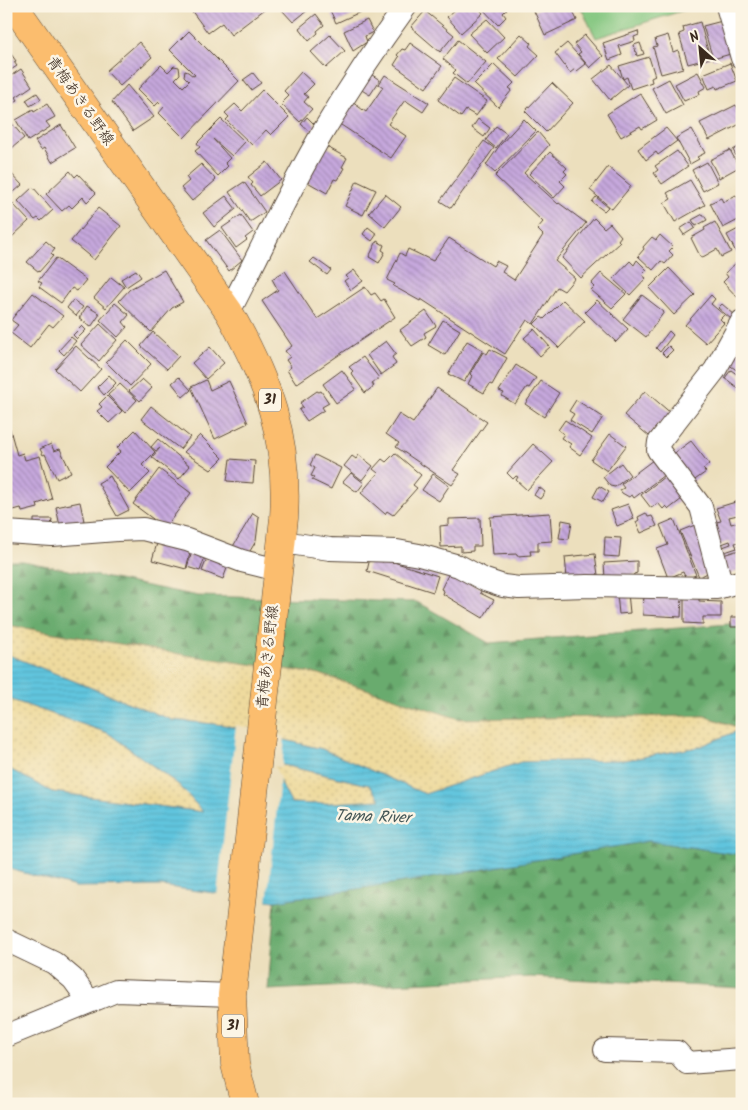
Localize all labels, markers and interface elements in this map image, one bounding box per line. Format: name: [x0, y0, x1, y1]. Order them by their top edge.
north arrow: [676, 22, 726, 72]
text: N: [686, 25, 704, 49]
street label: 青梅あきる野線: [40, 51, 120, 151]
road number: 31: [259, 388, 281, 412]
street label: 青梅あきる野線: [251, 604, 285, 710]
water label: Tama River: [335, 803, 415, 831]
road number: 31: [222, 1014, 244, 1038]

